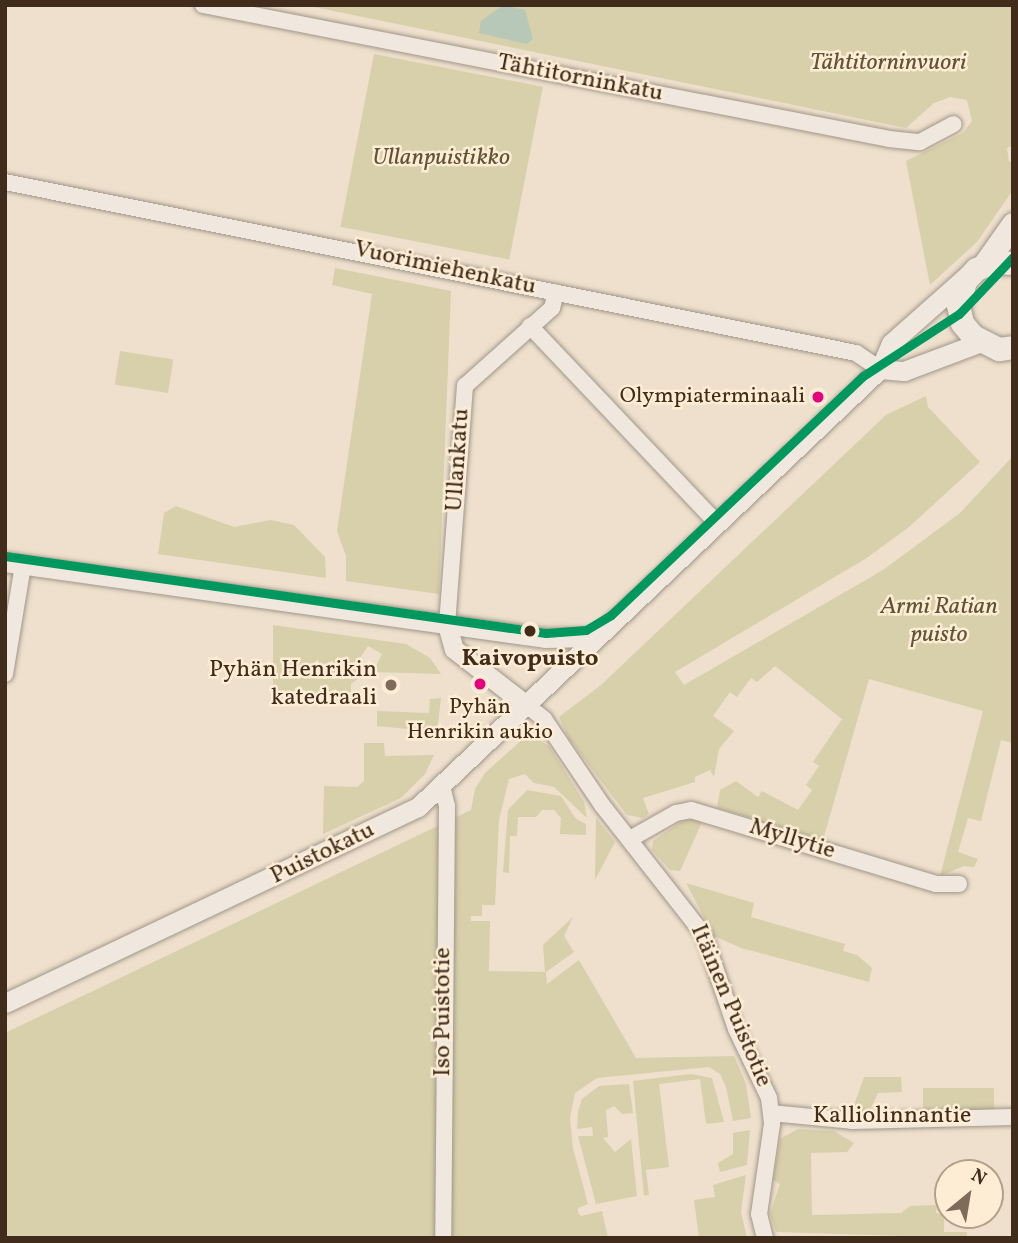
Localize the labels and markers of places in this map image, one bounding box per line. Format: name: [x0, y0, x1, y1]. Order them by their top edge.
place label: Olympiaterminaali: [620, 384, 805, 410]
marker: Olympiaterminaali: [811, 390, 825, 404]
marker: Kaivopuisto: [519, 620, 541, 642]
place label: Kaivopuisto: [461, 646, 599, 674]
place label: Pyhän Henrikin katedraali: [209, 657, 377, 713]
marker: Pyhän Henrikin katedraali: [383, 677, 399, 693]
marker: Pyhän Henrikin aukio: [473, 677, 487, 691]
place label: Pyhän Henrikin aukio: [407, 694, 553, 746]

